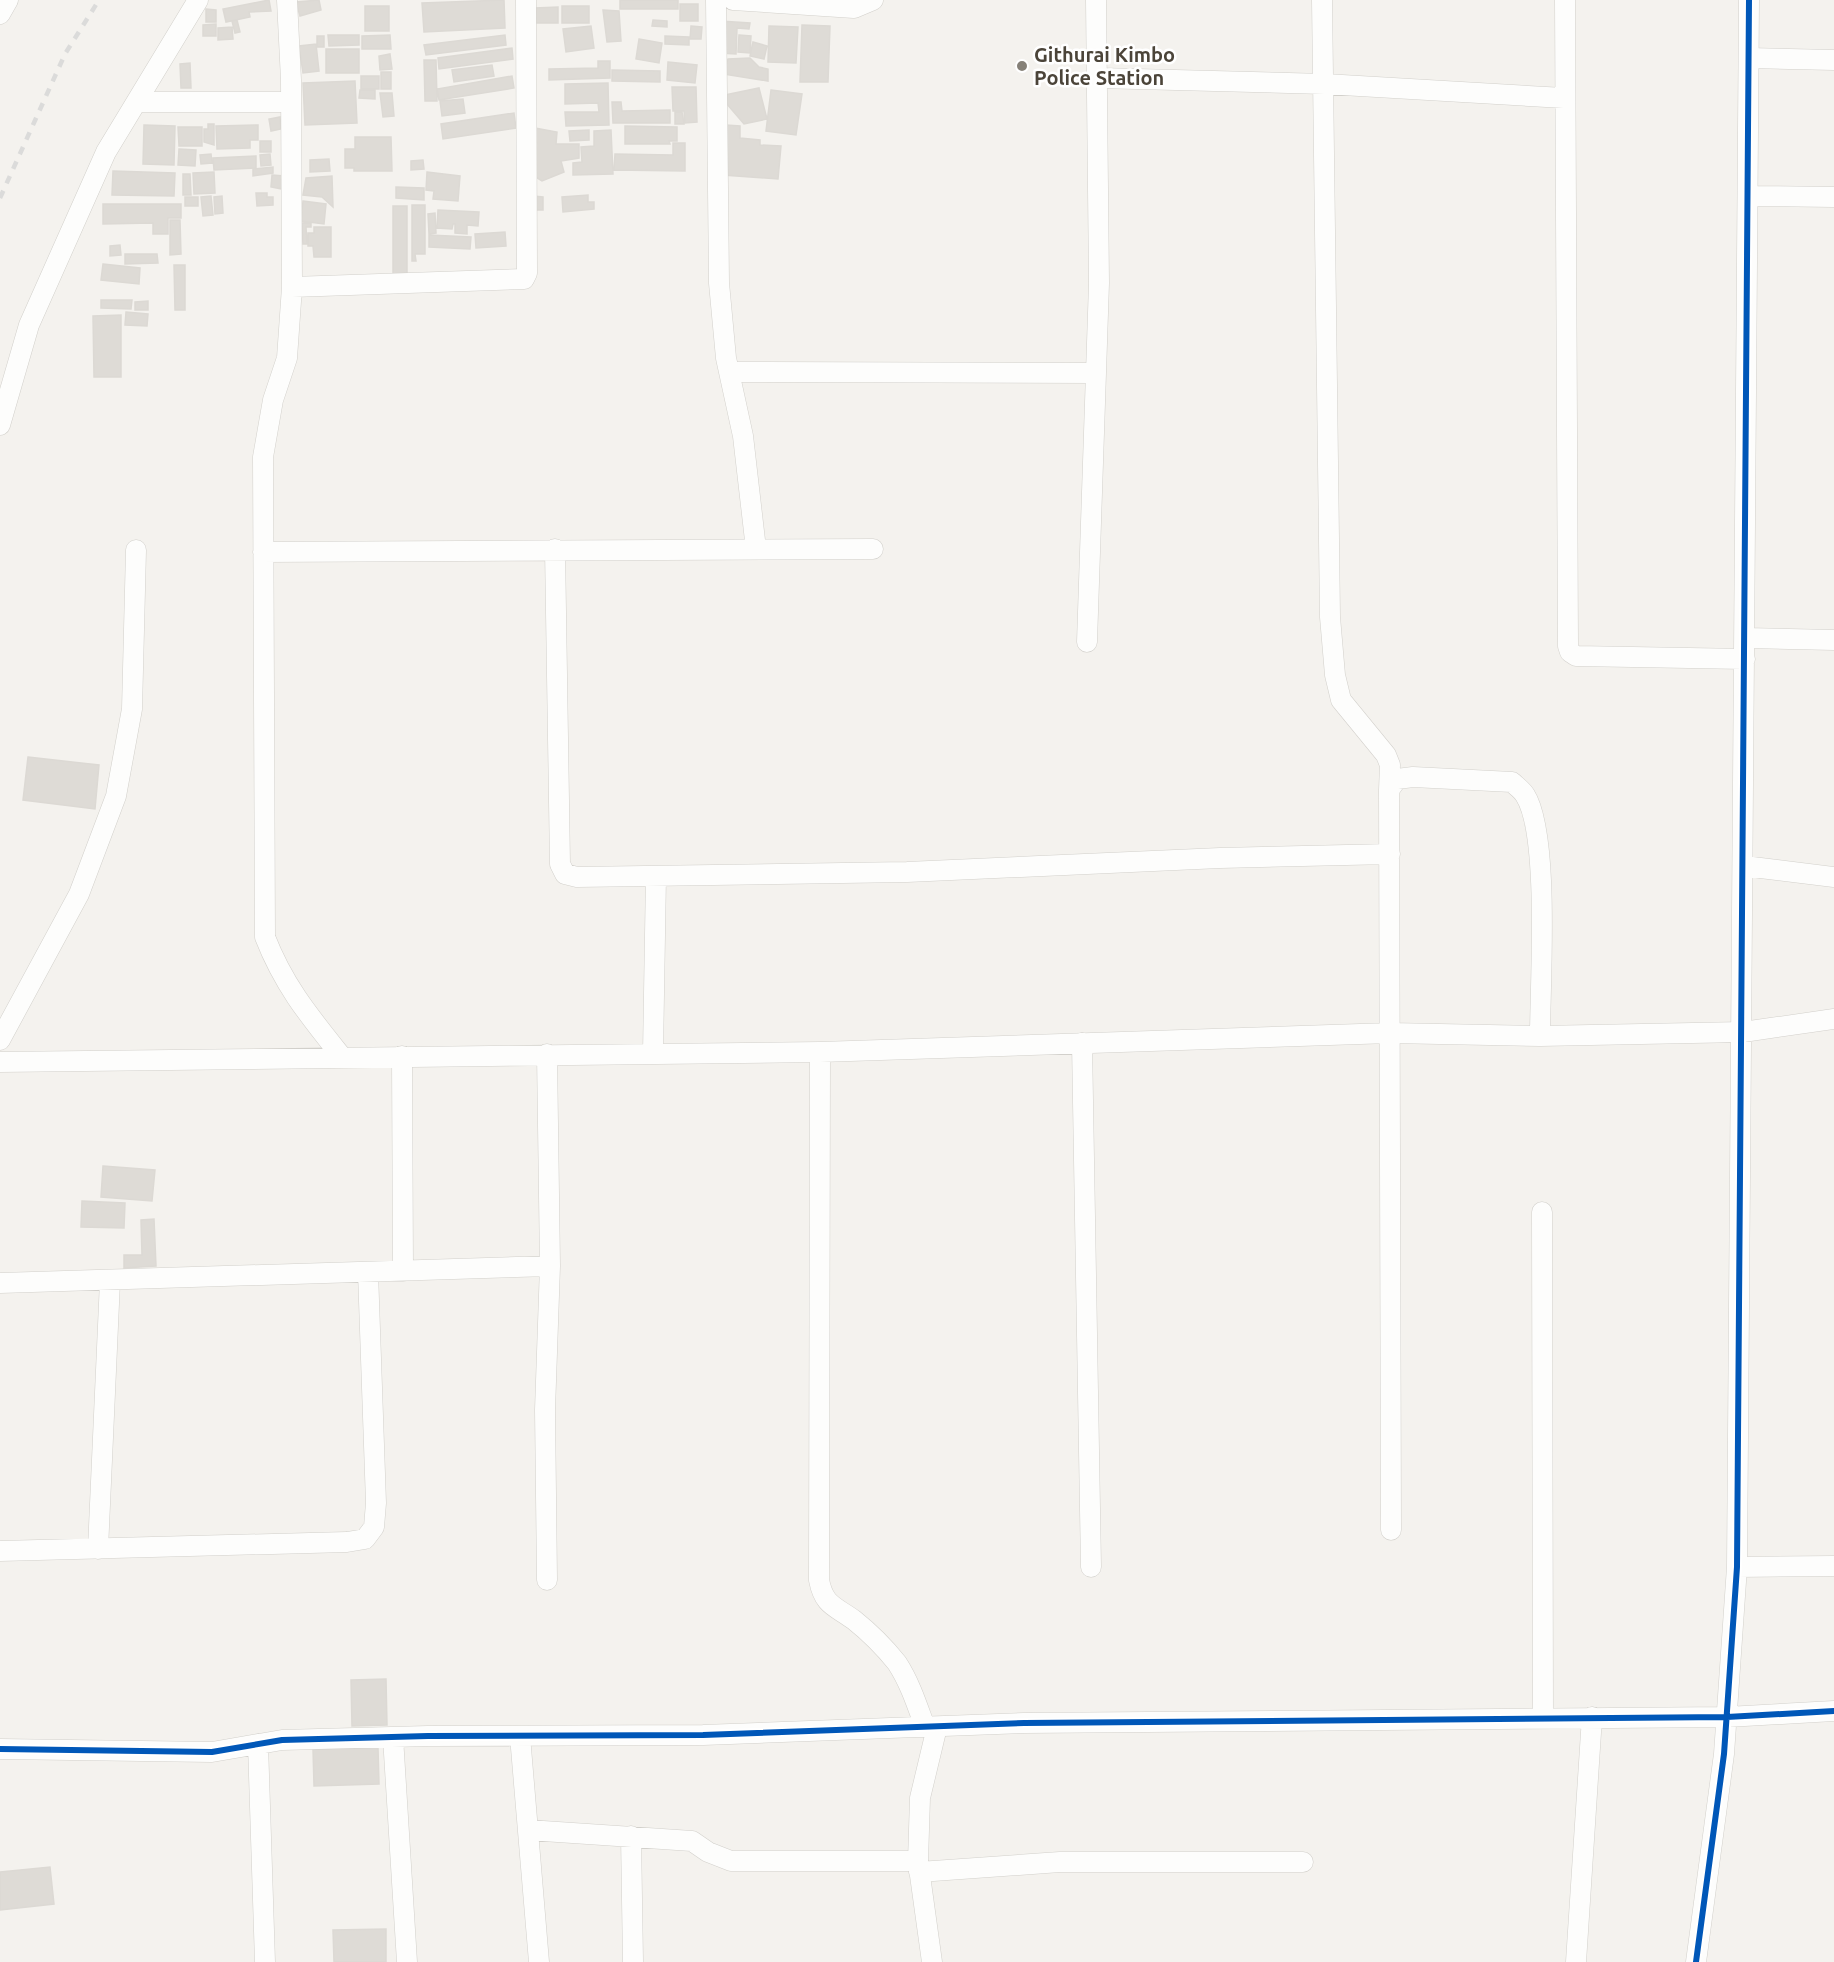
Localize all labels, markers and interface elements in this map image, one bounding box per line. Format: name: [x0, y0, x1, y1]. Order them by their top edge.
place label: Githurai Kimbo Police Station: [1034, 43, 1175, 89]
marker: Githurai Kimbo Police Station: [1015, 59, 1029, 73]

